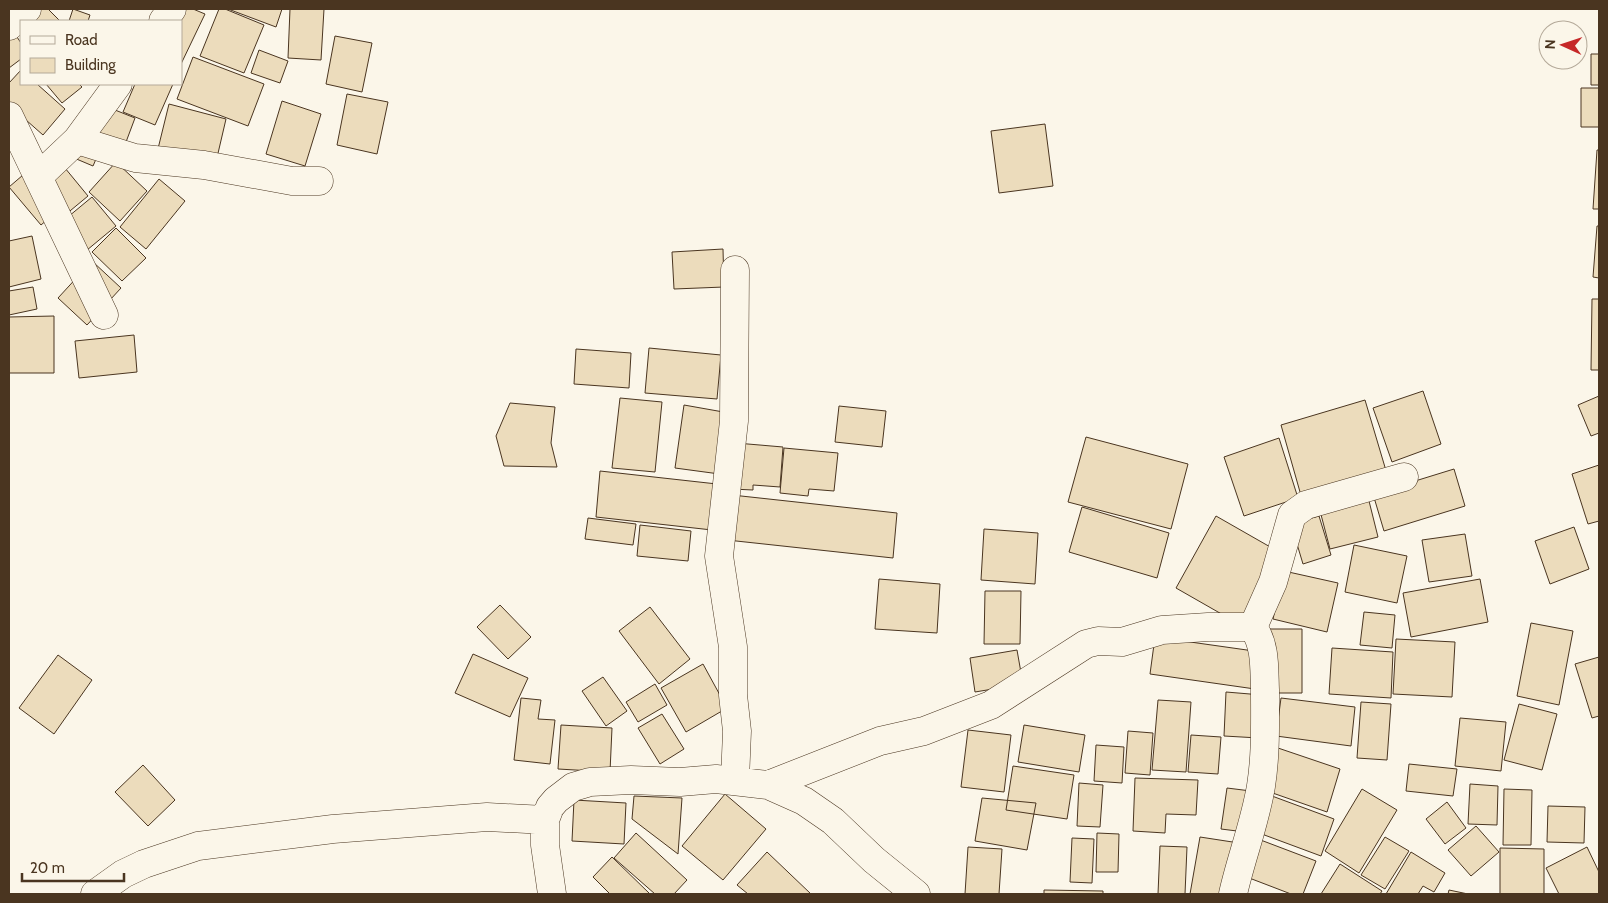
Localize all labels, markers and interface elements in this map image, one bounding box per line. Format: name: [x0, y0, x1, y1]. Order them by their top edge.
legend: [20, 20, 182, 85]
north arrow: [1538, 20, 1588, 70]
text: Road: [65, 31, 98, 49]
text: N: [1541, 39, 1559, 50]
text: Building: [65, 56, 116, 74]
scale bar: [22, 850, 125, 882]
text: 20 m: [30, 859, 65, 877]

